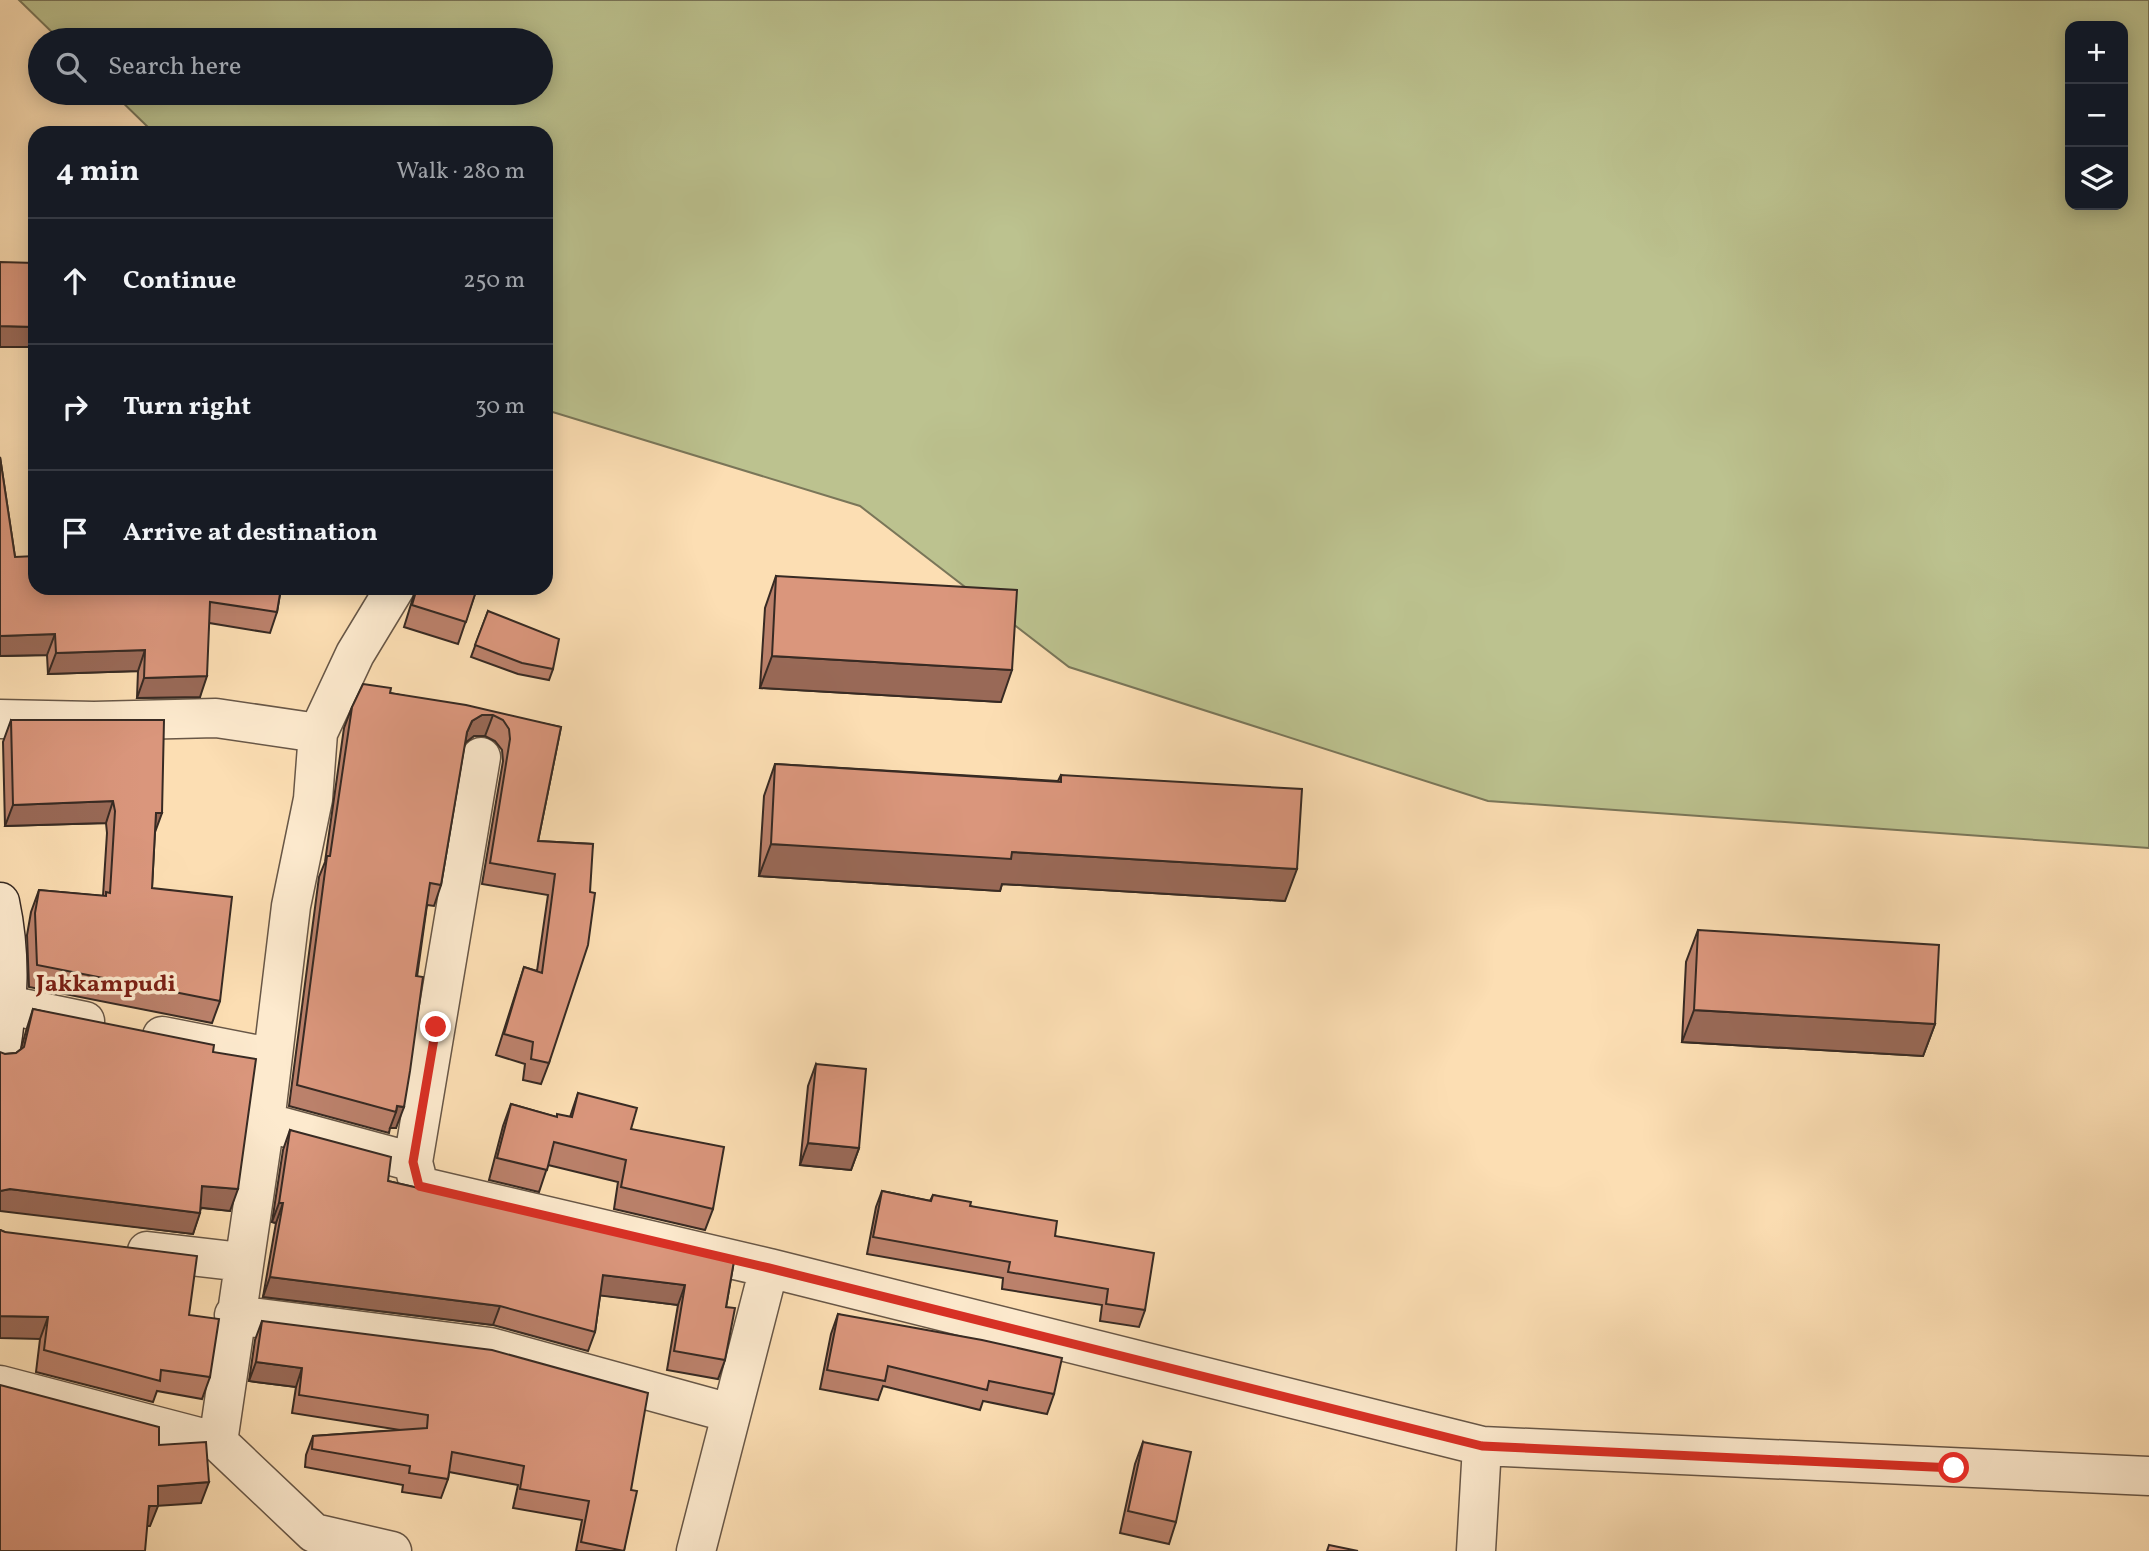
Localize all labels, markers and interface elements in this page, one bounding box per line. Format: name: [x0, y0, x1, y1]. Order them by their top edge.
map controls: [2065, 21, 2128, 210]
button: +: [2065, 21, 2128, 84]
search box: [28, 28, 553, 105]
icon: search: [52, 48, 90, 86]
text: Search here: [108, 49, 241, 85]
button: −: [2065, 84, 2128, 147]
button: layers: [2065, 147, 2128, 210]
text: 4 min: [56, 151, 140, 193]
text: Walk · 280 m: [396, 156, 525, 188]
icon: ahead: [56, 262, 94, 300]
text: Continue: [123, 263, 236, 299]
text: 250 m: [463, 265, 525, 297]
icon: right: [56, 388, 94, 426]
text: Turn right: [123, 389, 251, 425]
text: 30 m: [475, 391, 525, 423]
icon: arrive: [56, 514, 94, 552]
text: Arrive at destination: [123, 515, 378, 551]
district label: Jakkampudi: [35, 968, 176, 1002]
route end: [420, 1011, 451, 1042]
route start: [1938, 1452, 1969, 1483]

